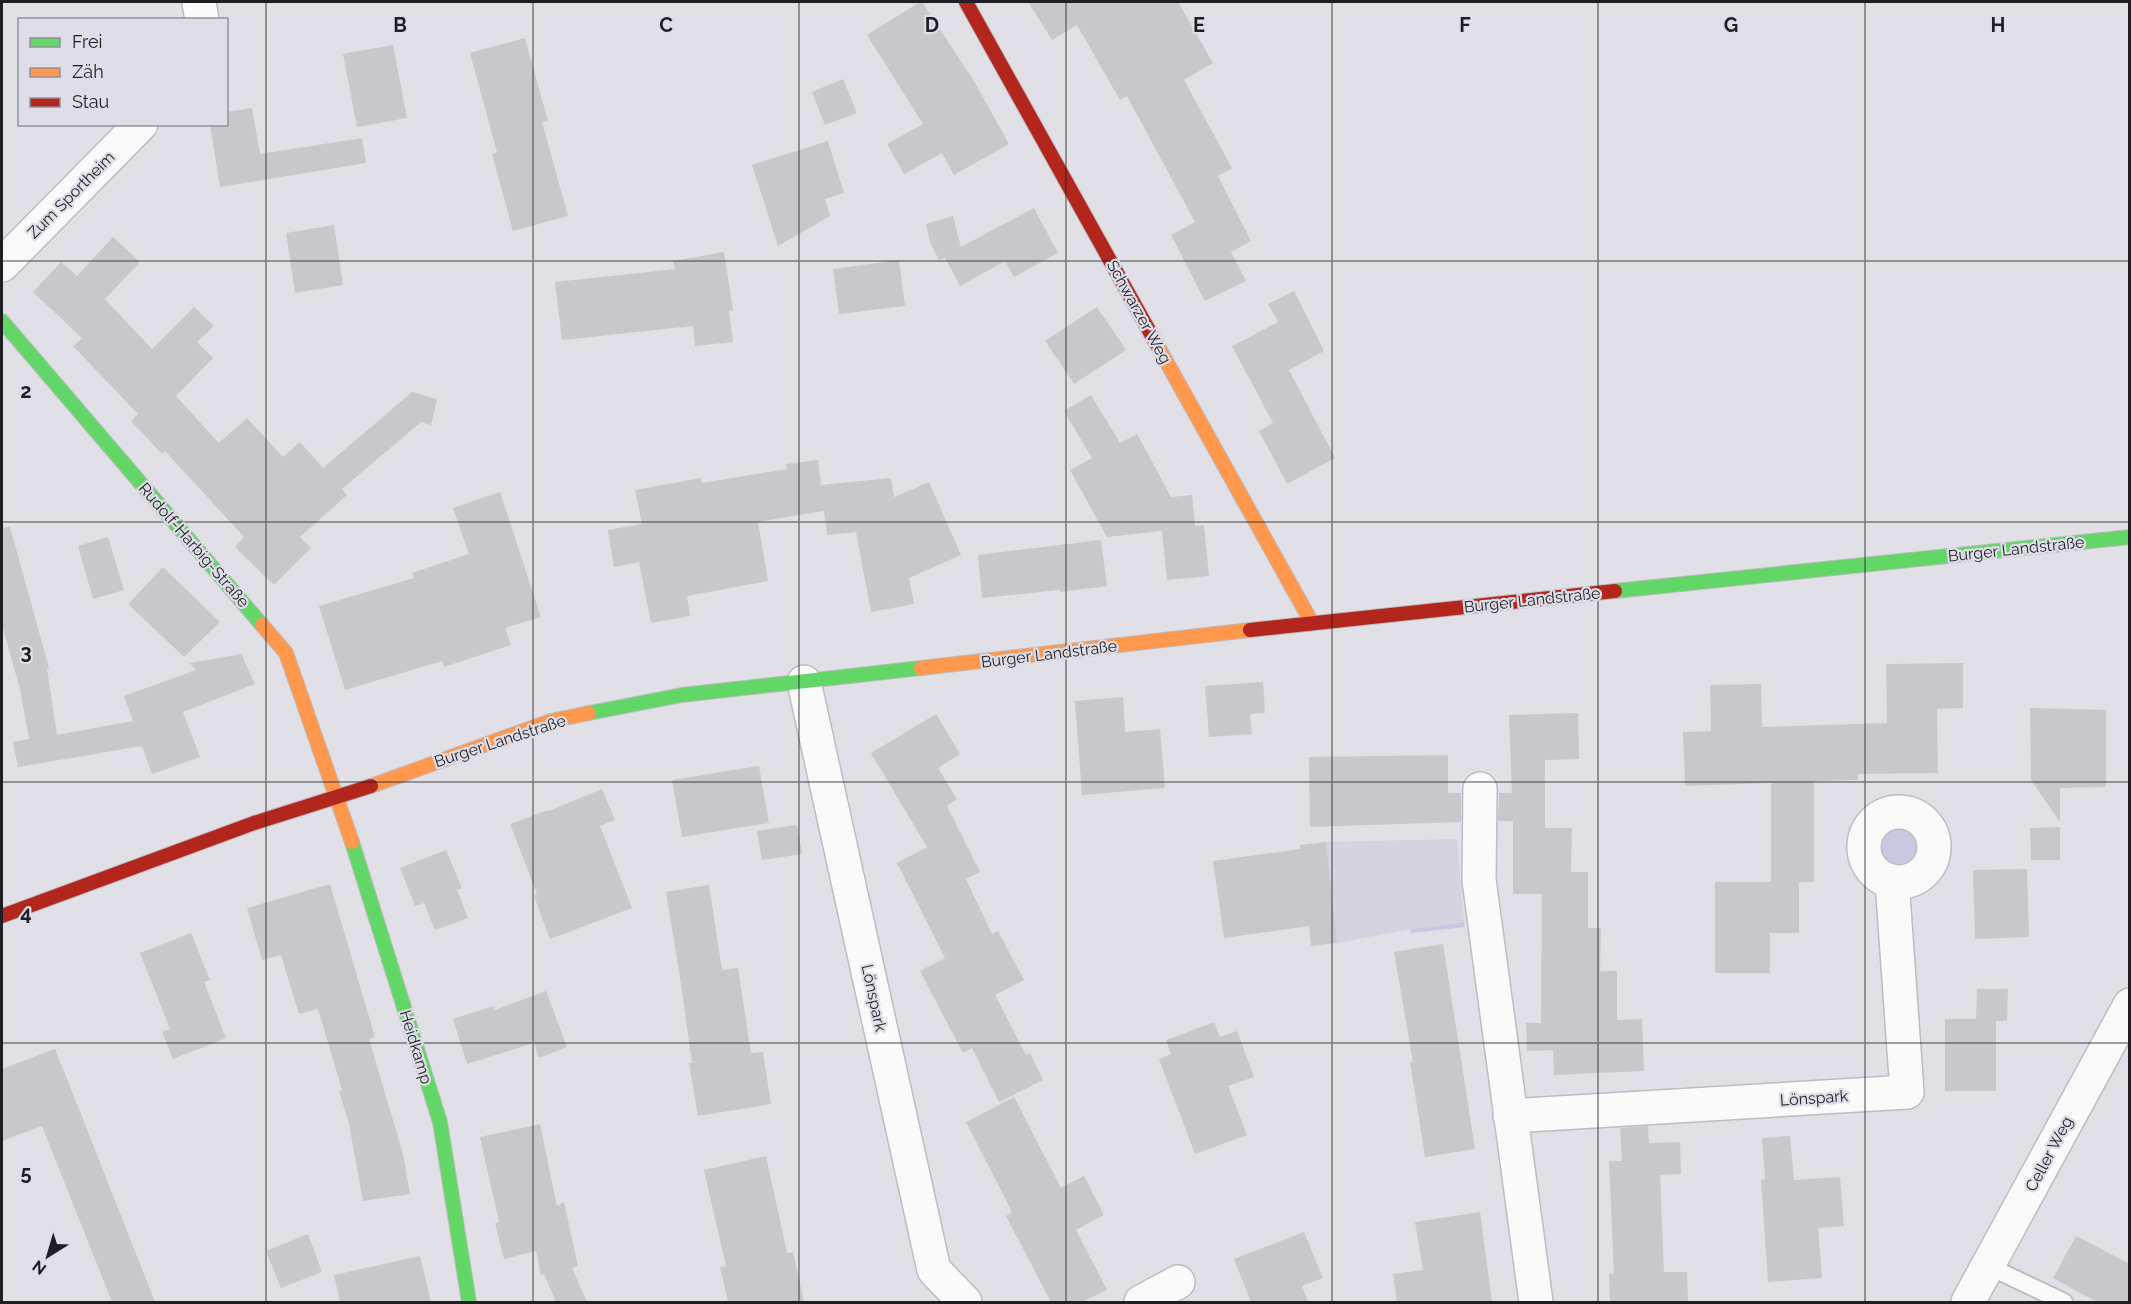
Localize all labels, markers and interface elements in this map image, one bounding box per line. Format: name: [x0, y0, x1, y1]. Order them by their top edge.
text: B: [393, 13, 407, 37]
text: C: [659, 13, 673, 37]
text: D: [925, 13, 939, 37]
text: E: [1193, 13, 1205, 37]
text: F: [1459, 13, 1471, 37]
text: G: [1724, 13, 1738, 37]
text: H: [1991, 13, 2005, 37]
legend: [18, 18, 228, 126]
text: Frei: [72, 31, 102, 52]
text: Zäh: [72, 61, 104, 82]
text: Stau: [72, 91, 109, 112]
street label: Zum Sportheim: [24, 148, 118, 242]
street label: Schwarzer Weg: [1103, 257, 1175, 367]
text: 2: [20, 379, 32, 403]
street label: Rudolf-Harbig-Straße: [135, 479, 253, 611]
street label: Burger Landstraße: [1947, 532, 2085, 566]
street label: Burger Landstraße: [1463, 583, 1601, 617]
street label: Burger Landstraße: [980, 636, 1118, 672]
text: 3: [20, 640, 32, 664]
street label: Burger Landstraße: [432, 711, 568, 771]
text: 4: [20, 901, 32, 925]
street label: Lönspark: [858, 963, 891, 1034]
street label: Heidkamp: [396, 1008, 436, 1086]
street label: Lönspark: [1779, 1086, 1849, 1110]
street label: Celler Weg: [2021, 1113, 2077, 1195]
text: 5: [20, 1161, 32, 1185]
north arrow: [18, 1226, 78, 1286]
text: N: [29, 1256, 50, 1279]

